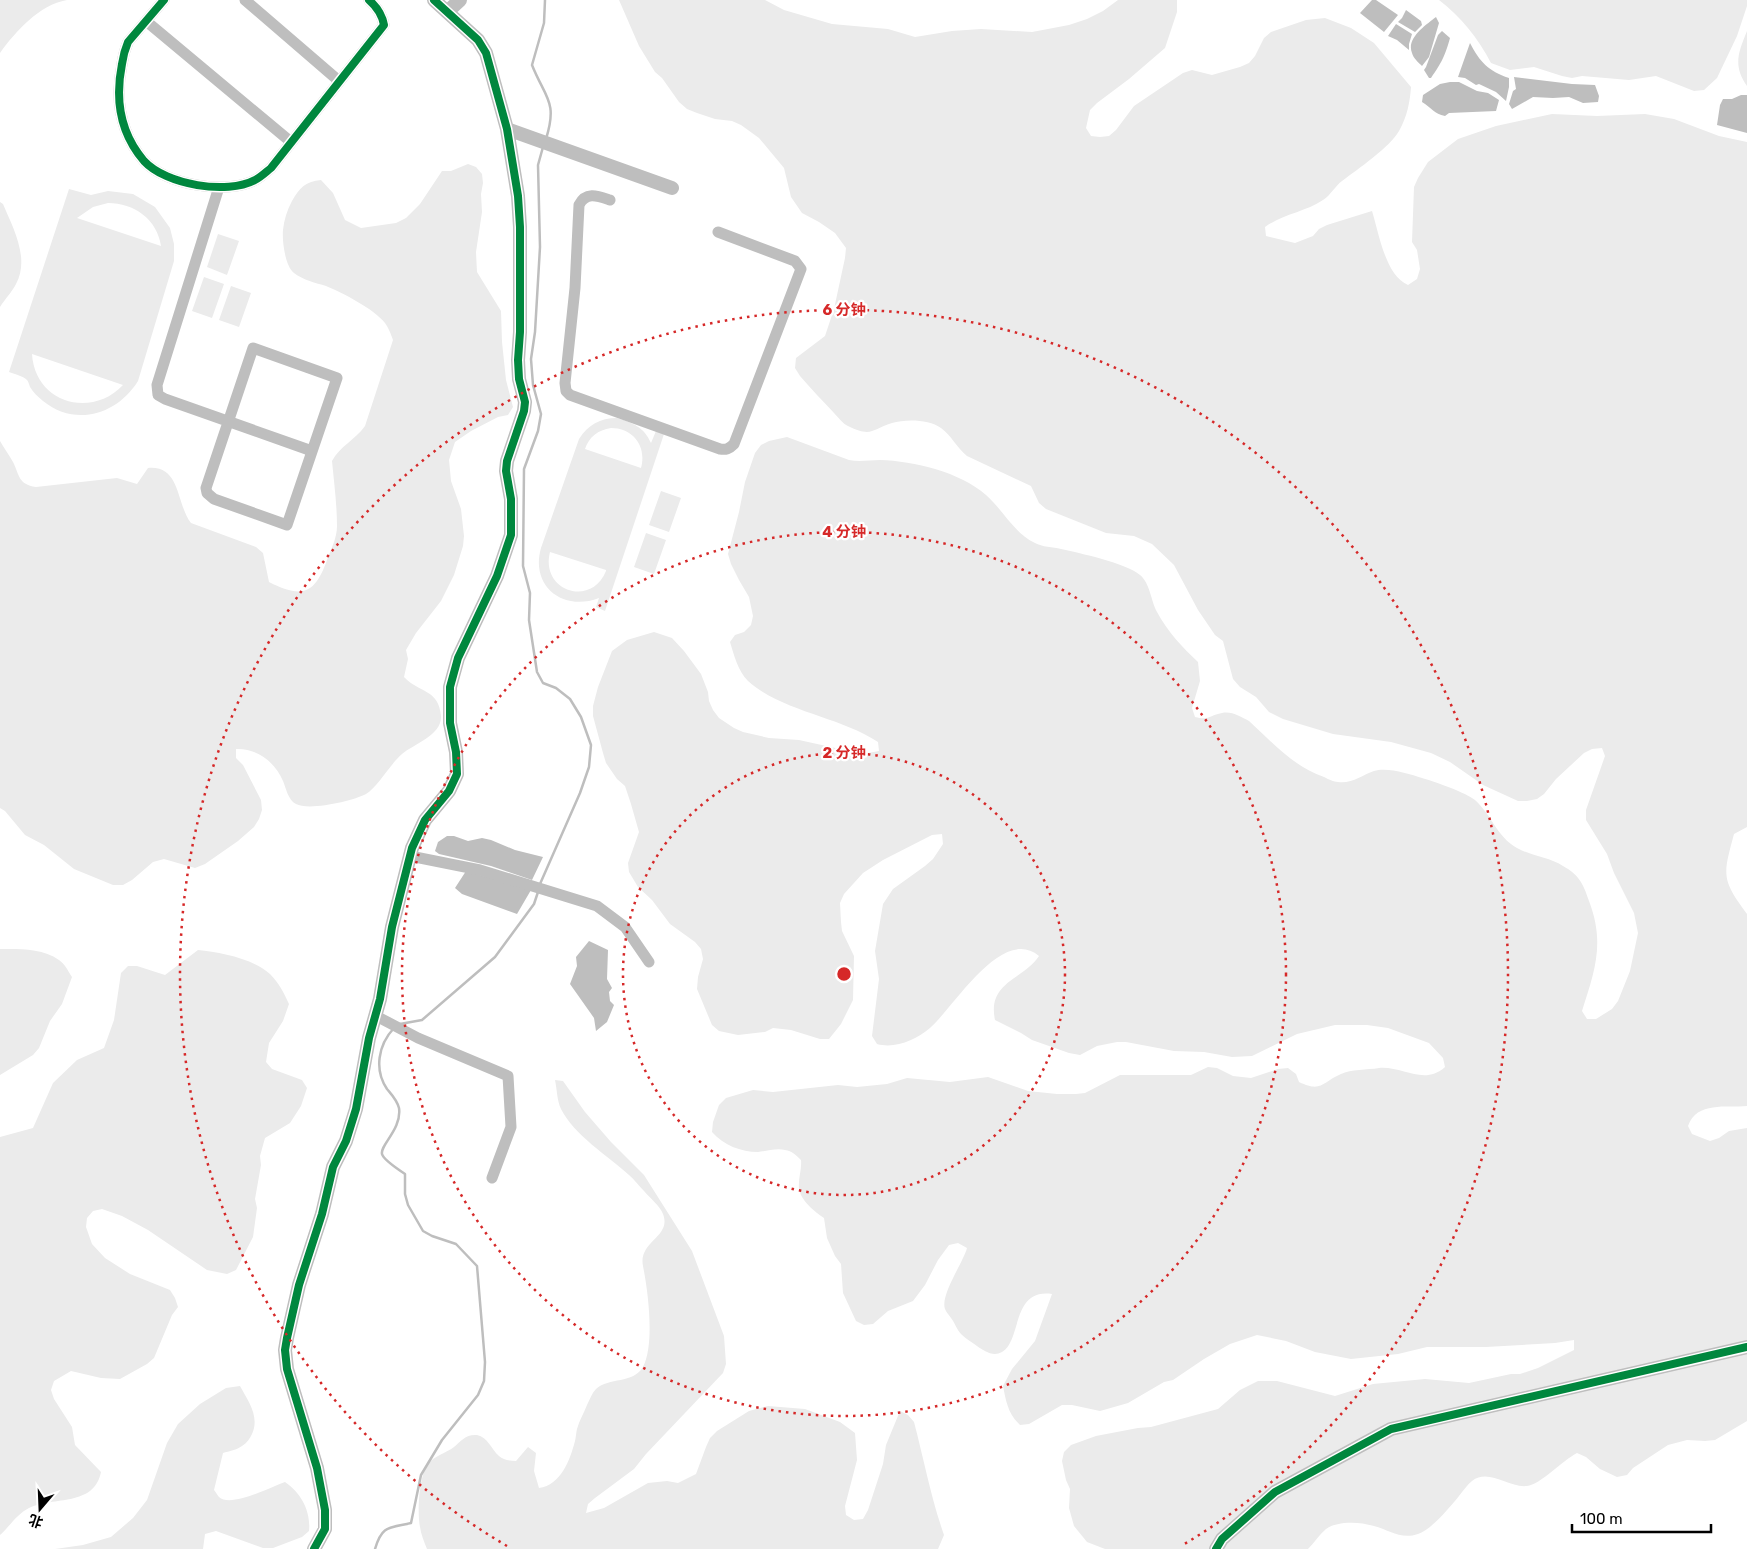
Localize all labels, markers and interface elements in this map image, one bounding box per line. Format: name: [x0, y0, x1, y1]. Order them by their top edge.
text: 6 分钟: [823, 301, 865, 319]
text: 4 分钟: [822, 523, 866, 541]
text: 2 分钟: [823, 744, 865, 762]
centre of rings: [835, 965, 853, 983]
north arrow: [15, 1484, 65, 1534]
scale bar: [1572, 1502, 1711, 1534]
text: 100 m: [1580, 1510, 1622, 1528]
text: 北: [27, 1511, 45, 1531]

